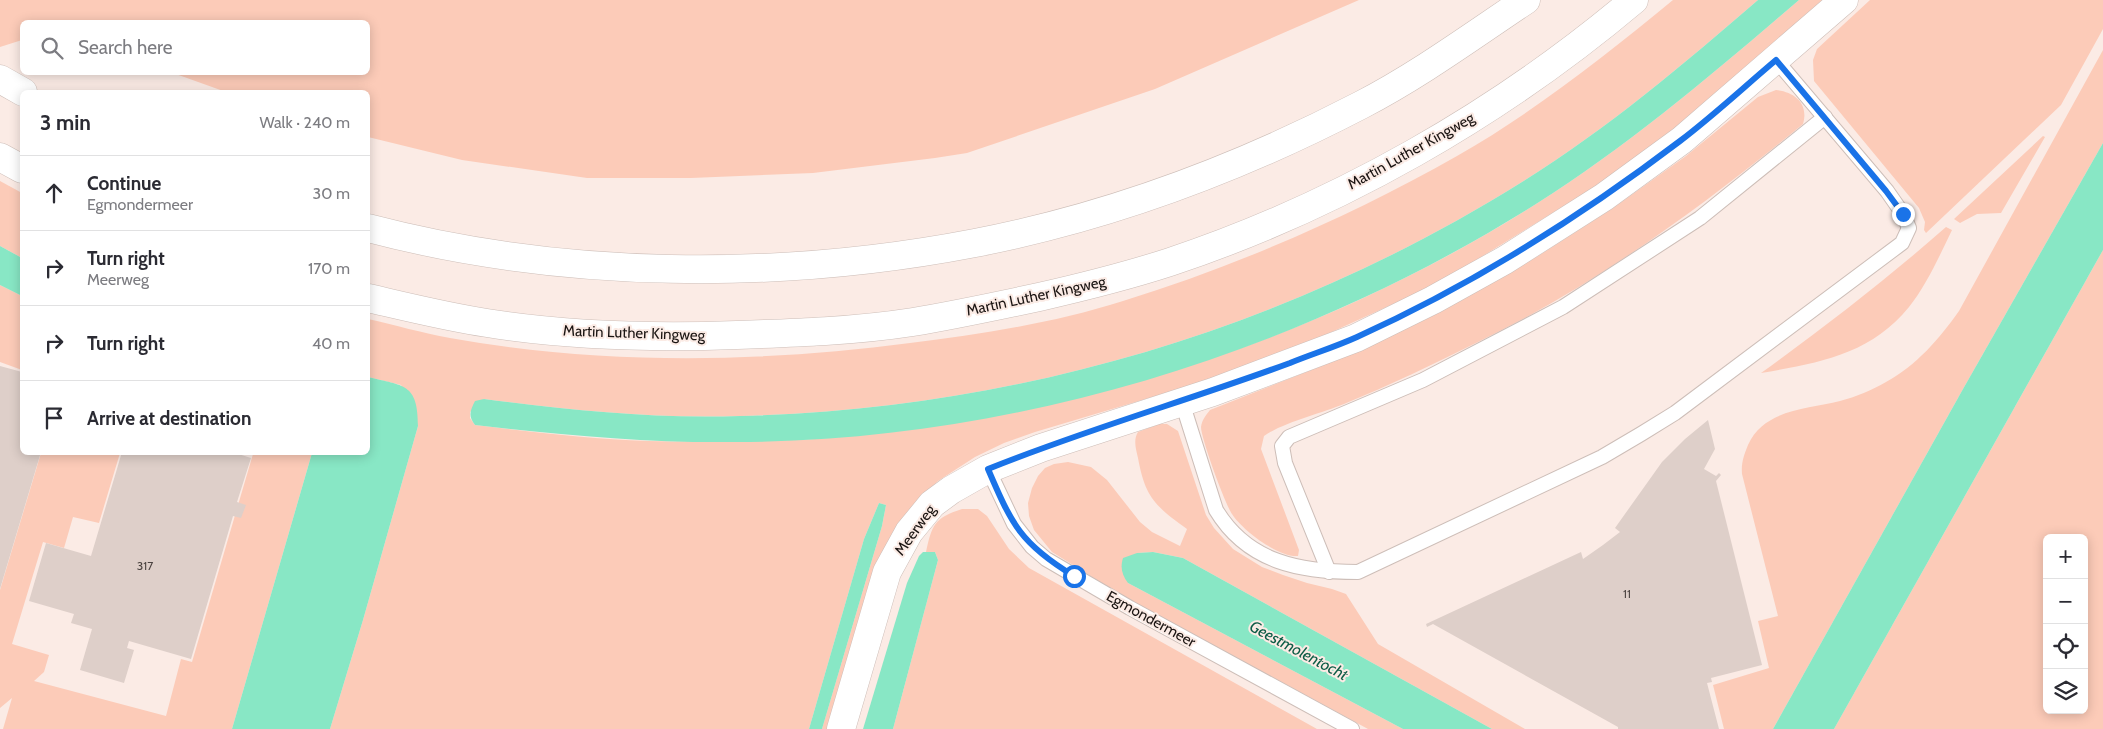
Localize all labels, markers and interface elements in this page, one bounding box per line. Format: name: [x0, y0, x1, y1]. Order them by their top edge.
search box: [20, 20, 370, 75]
icon: search: [38, 34, 66, 62]
text: Search here: [78, 36, 172, 59]
street label: Martin Luther Kingweg: [1344, 108, 1478, 193]
text: 3 min: [40, 110, 91, 135]
text: Walk · 240 m: [259, 113, 350, 132]
text: Continue: [87, 172, 161, 195]
icon: ahead: [40, 179, 68, 207]
text: 30 m: [313, 184, 350, 203]
text: Egmondermeer: [87, 195, 193, 214]
route end: [1892, 203, 1915, 226]
text: Turn right: [87, 247, 165, 270]
icon: right: [40, 254, 68, 282]
text: 170 m: [308, 259, 350, 278]
text: Meerweg: [87, 270, 149, 289]
street label: Martin Luther Kingweg: [965, 272, 1108, 320]
street label: Martin Luther Kingweg: [563, 322, 706, 344]
icon: right: [40, 329, 68, 357]
text: Turn right: [87, 332, 165, 355]
text: 40 m: [312, 334, 350, 353]
icon: arrive: [40, 404, 68, 432]
text: Arrive at destination: [87, 407, 251, 430]
street label: Meerweg: [891, 501, 940, 559]
map controls: [2043, 534, 2088, 714]
button: +: [2043, 534, 2088, 579]
house number: 317: [137, 558, 153, 573]
route start: [1063, 565, 1086, 588]
button: −: [2043, 579, 2088, 624]
house number: 11: [1623, 586, 1631, 601]
street label: Egmondermeer: [1103, 587, 1199, 651]
water label: Geestmolentocht: [1246, 617, 1352, 685]
button: locate: [2043, 624, 2088, 669]
button: layers: [2043, 669, 2088, 714]

